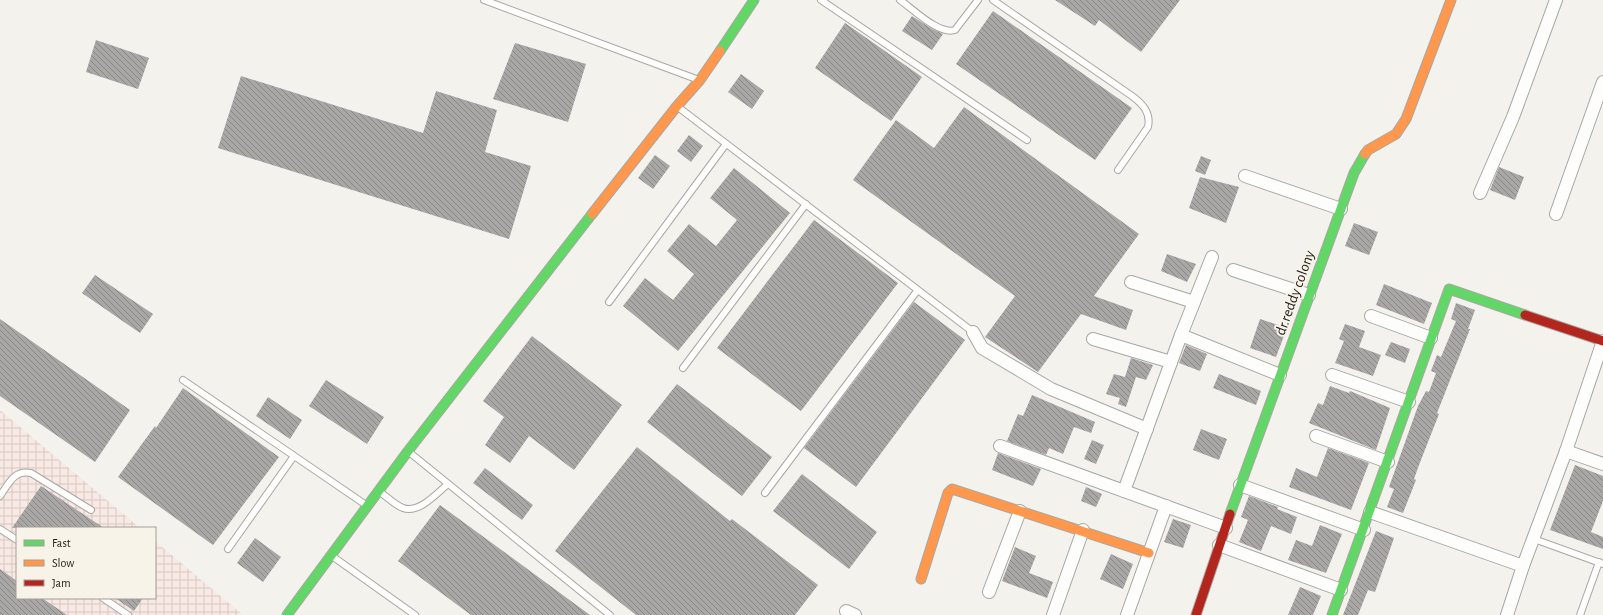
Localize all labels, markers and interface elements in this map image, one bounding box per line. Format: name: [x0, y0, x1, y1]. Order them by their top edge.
street label: dr.reddy colony: [1273, 248, 1317, 337]
legend: [16, 527, 156, 599]
text: Fast: [52, 537, 71, 549]
text: Slow: [52, 557, 74, 569]
text: Jam: [52, 577, 71, 589]

